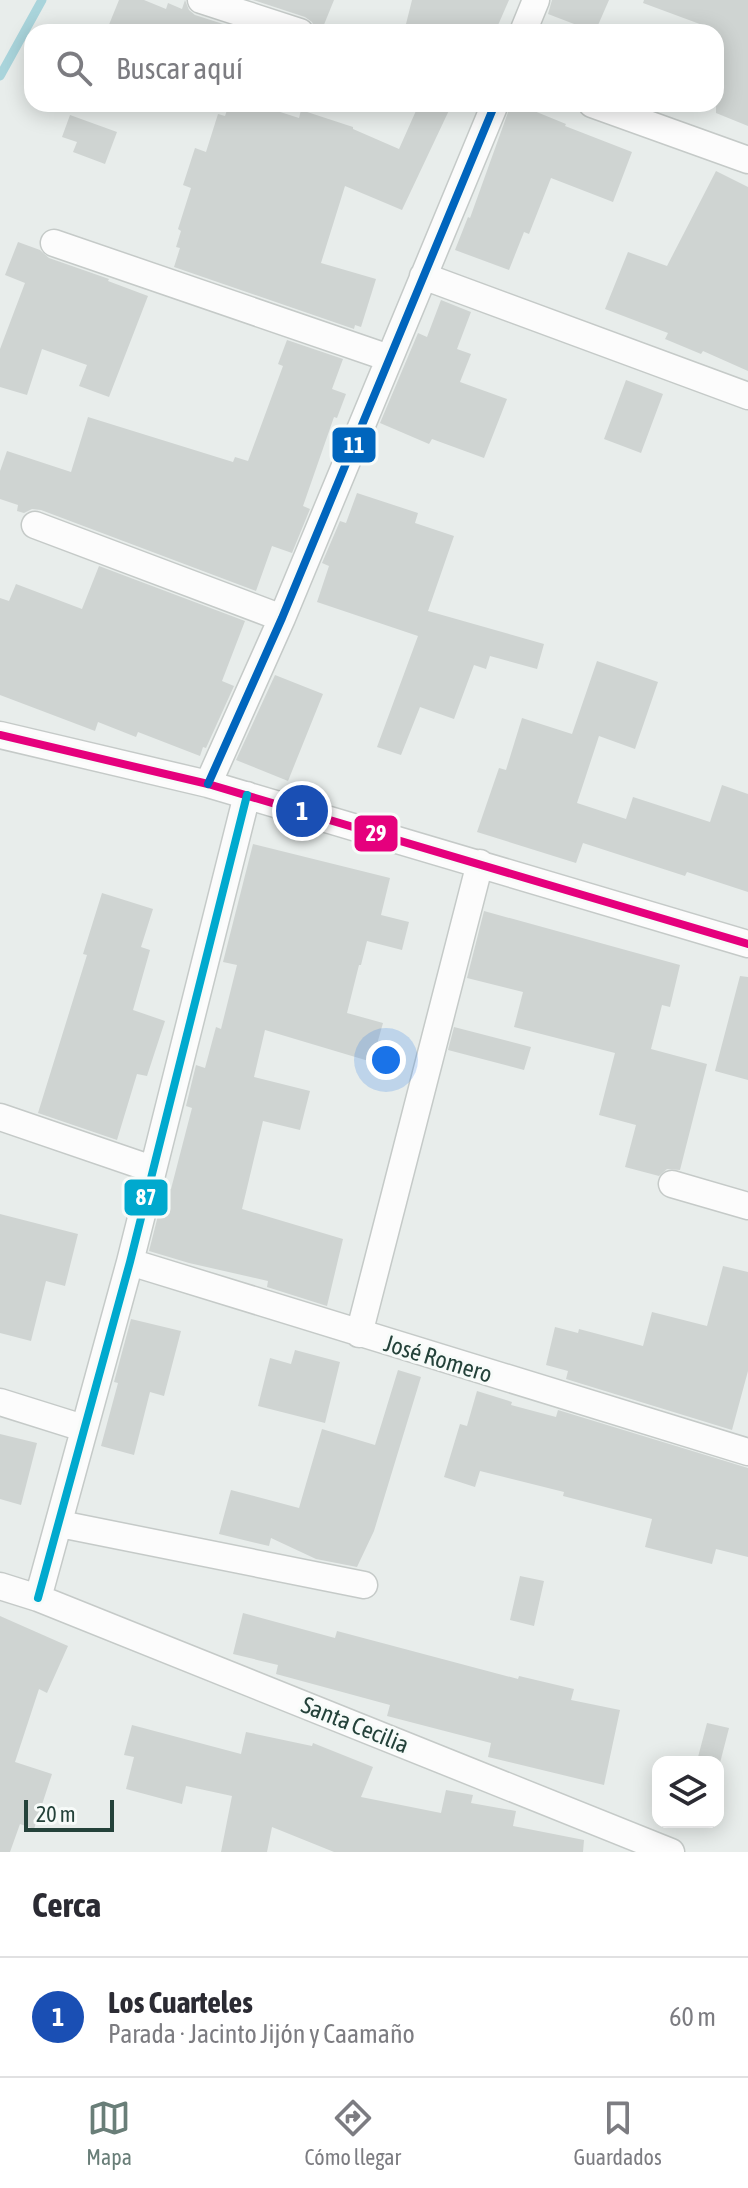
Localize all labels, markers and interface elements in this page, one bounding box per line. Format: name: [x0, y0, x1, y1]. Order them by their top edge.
search box: [24, 24, 724, 112]
icon: search: [52, 46, 96, 90]
text: Buscar aquí: [116, 51, 243, 85]
line badge: 11: [331, 426, 377, 464]
text: 11: [344, 432, 364, 458]
pin: 1: [276, 781, 328, 841]
line badge: 29: [353, 814, 399, 853]
text: 29: [366, 820, 386, 846]
your location: [366, 1040, 406, 1080]
line badge: 87: [123, 1178, 169, 1217]
text: 87: [136, 1184, 156, 1210]
street label: José Romero: [381, 1329, 495, 1388]
street label: Santa Cecilia: [298, 1691, 413, 1758]
map controls: [652, 1756, 724, 1828]
button: layers: [652, 1756, 724, 1828]
scale bar: [24, 1796, 114, 1832]
text: 20 m: [36, 1801, 76, 1827]
text: Cerca: [32, 1885, 101, 1924]
text: Los Cuarteles: [108, 1985, 253, 2019]
text: 1: [52, 2002, 64, 2032]
text: 60 m: [669, 2002, 716, 2032]
text: Parada · Jacinto Jijón y Caamaño: [108, 2019, 415, 2049]
tab: Mapa: [86, 2096, 132, 2170]
tab: Cómo llegar: [304, 2096, 401, 2170]
tab: Guardados: [574, 2096, 662, 2170]

